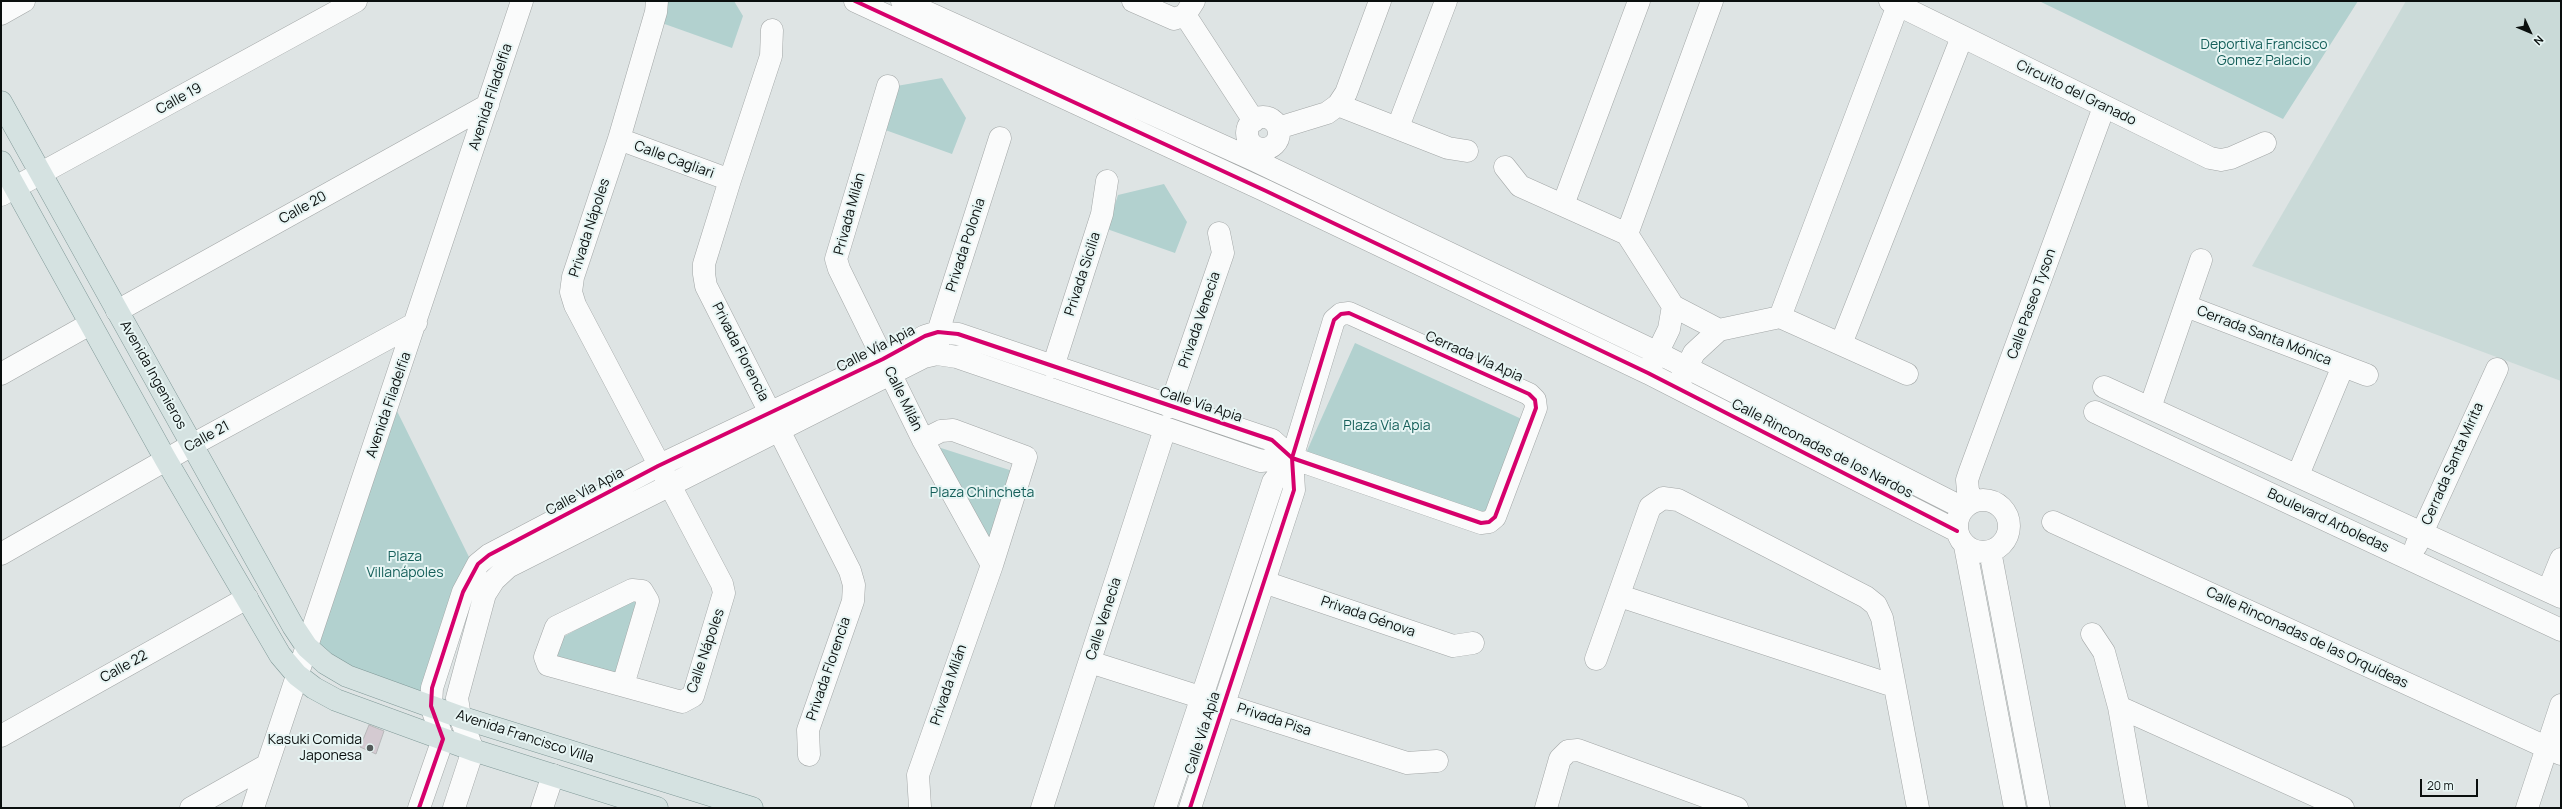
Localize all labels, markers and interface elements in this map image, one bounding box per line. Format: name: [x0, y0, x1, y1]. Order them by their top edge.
north arrow: [2510, 12, 2550, 52]
text: N: [2531, 33, 2547, 49]
park label: Deportiva Francisco Gomez Palacio: [2201, 37, 2327, 70]
street label: Avenida Filadelfia: [466, 42, 516, 152]
street label: Circuito del Granado: [2013, 57, 2139, 129]
street label: Calle 19: [153, 80, 205, 118]
street label: Calle Cagliari: [632, 138, 716, 182]
street label: Privada Milán: [831, 171, 869, 257]
street label: Privada Nápoles: [566, 176, 614, 280]
street label: Calle 20: [276, 188, 330, 228]
street label: Privada Polonia: [943, 196, 989, 294]
street label: Privada Sicilia: [1062, 230, 1104, 318]
street label: Calle Paseo Tyson: [2004, 246, 2060, 362]
street label: Privada Venecia: [1176, 270, 1224, 370]
street label: Privada Florencia: [708, 300, 772, 404]
street label: Cerrada Santa Mónica: [2194, 303, 2334, 369]
street label: Avenida Ingenieros: [116, 318, 190, 432]
street label: Calle Vía Apia: [834, 322, 918, 376]
street label: Cerrada Vía Apia: [1423, 328, 1525, 386]
street label: Avenida Filadelfia: [363, 350, 415, 460]
street label: Calle Milán: [880, 364, 926, 434]
street label: Calle Vía Apia: [1158, 384, 1244, 426]
street label: Calle Rinconadas de los Nardos: [1729, 396, 1915, 502]
street label: Cerrada Santa Mirita: [2418, 400, 2488, 528]
street label: Calle 21: [182, 418, 232, 456]
park label: Plaza Vía Apia: [1343, 418, 1431, 434]
street label: Calle Vía Apia: [543, 465, 627, 519]
park label: Plaza Chincheta: [930, 485, 1034, 501]
street label: Boulevard Arboledas: [2265, 485, 2391, 557]
park label: Plaza Villanápoles: [366, 549, 444, 582]
street label: Calle Venecia: [1083, 576, 1125, 662]
street label: Calle Rinconadas de las Orquídeas: [2203, 584, 2411, 692]
street label: Privada Génova: [1319, 593, 1417, 641]
street label: Calle Nápoles: [684, 607, 728, 695]
street label: Privada Florencia: [803, 615, 855, 723]
street label: Privada Milán: [927, 642, 971, 728]
street label: Calle 22: [98, 647, 150, 687]
street label: Calle Vía Apia: [1182, 690, 1224, 776]
street label: Privada Pisa: [1235, 700, 1313, 740]
street label: Avenida Francisco Villa: [454, 707, 596, 767]
place label: Kasuki Comida Japonesa: [268, 732, 362, 764]
marker: Kasuki Comida Japonesa: [365, 743, 375, 753]
scale bar: [2422, 771, 2480, 797]
text: 20 m: [2427, 777, 2454, 794]

